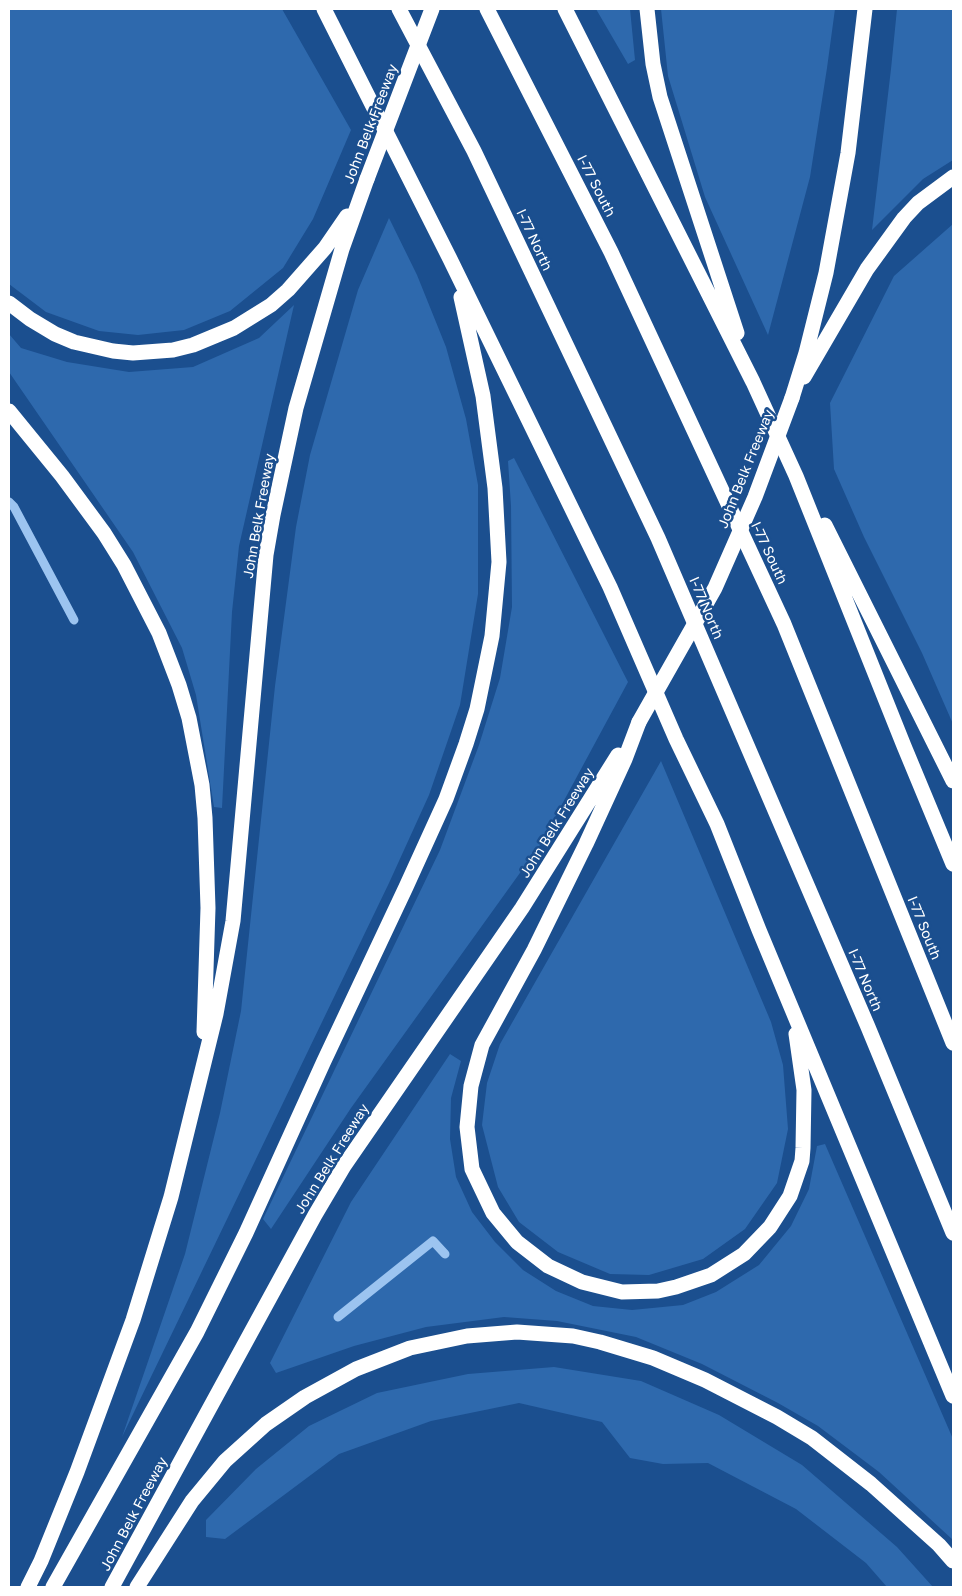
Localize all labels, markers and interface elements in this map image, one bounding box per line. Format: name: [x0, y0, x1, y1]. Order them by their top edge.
street label: John Belk Freeway: [340, 62, 402, 186]
street label: I-77 South: [573, 152, 619, 220]
street label: I-77 North: [512, 206, 556, 274]
street label: John Belk Freeway: [715, 407, 777, 531]
street label: John Belk Freeway: [240, 452, 278, 580]
street label: I-77 South: [747, 519, 791, 587]
street label: I-77 North: [685, 574, 727, 642]
street label: John Belk Freeway: [516, 765, 598, 881]
street label: I-77 South: [904, 894, 944, 962]
street label: I-77 North: [844, 946, 886, 1014]
street label: John Belk Freeway: [291, 1101, 373, 1217]
street label: John Belk Freeway: [97, 1454, 171, 1574]

